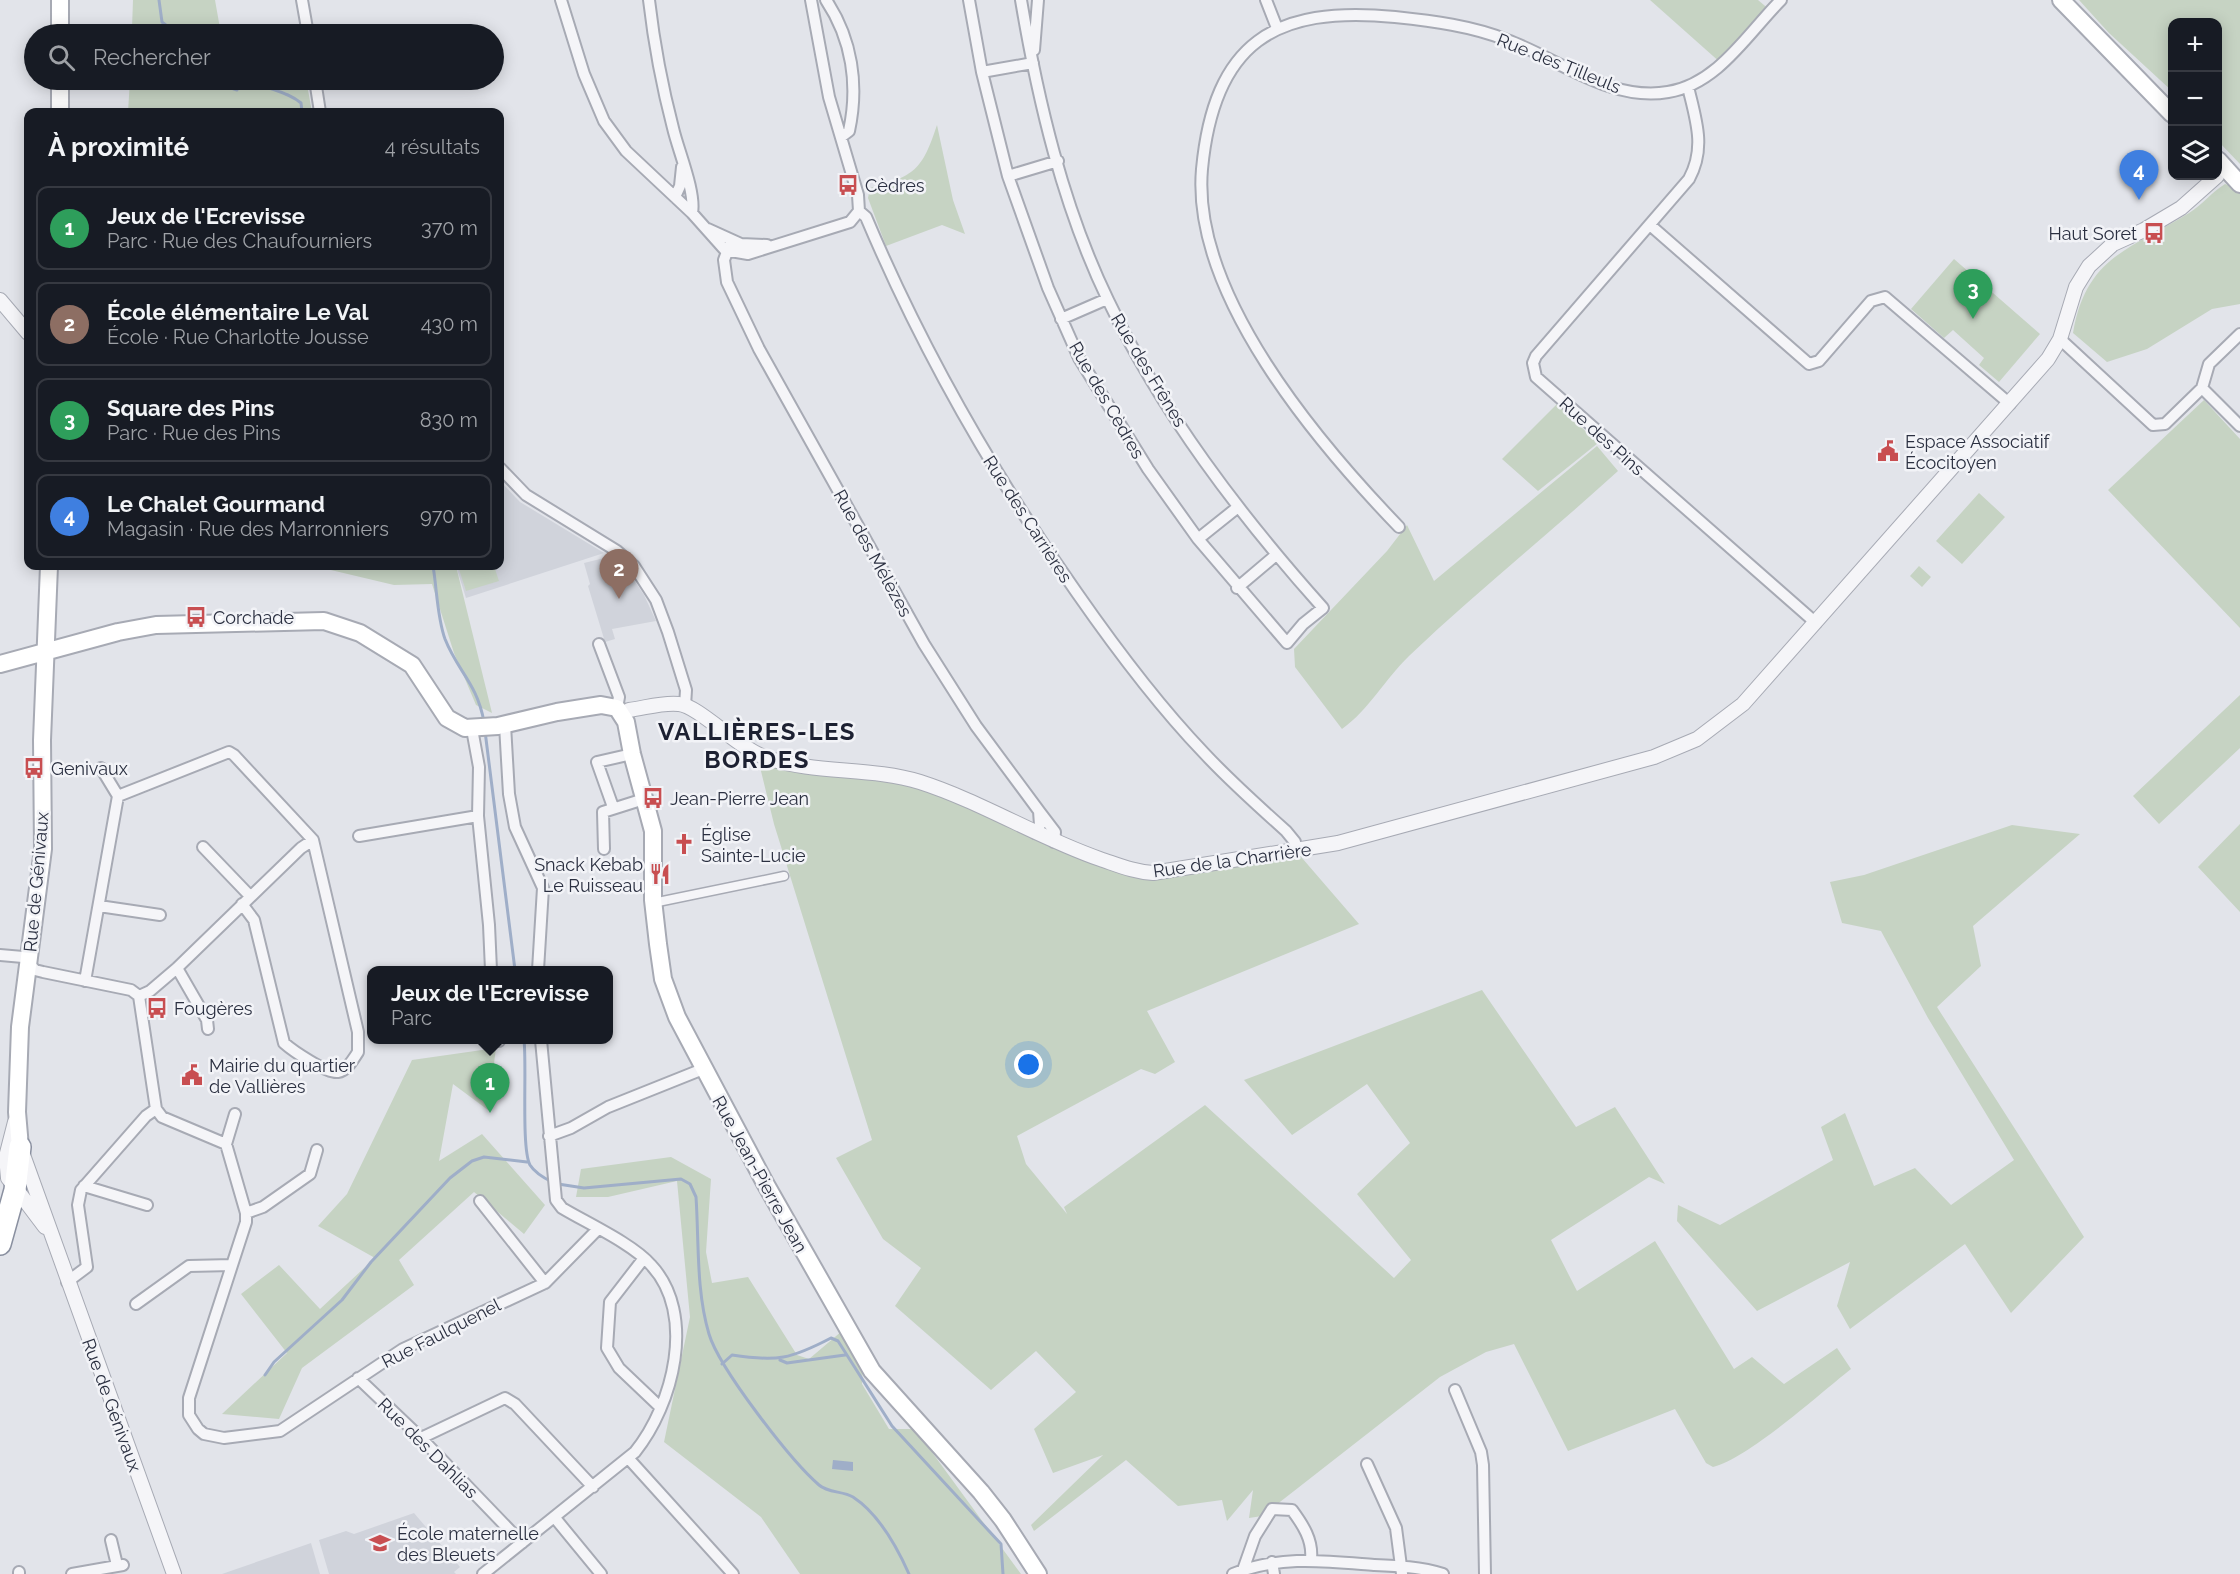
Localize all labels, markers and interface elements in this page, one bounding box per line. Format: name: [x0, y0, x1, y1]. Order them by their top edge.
map controls: [2168, 18, 2222, 180]
button: +: [2168, 18, 2222, 72]
search box: [24, 24, 504, 90]
street label: Rue des Tilleuls: [1494, 29, 1624, 97]
icon: search: [45, 41, 78, 74]
text: Rechercher: [93, 44, 211, 70]
button: −: [2168, 72, 2222, 126]
button: layers: [2168, 126, 2222, 180]
text: À proximité: [48, 132, 189, 162]
text: 4 résultats: [385, 135, 480, 159]
pin: 4: [2120, 150, 2158, 200]
bus stop icon: Cèdres: [836, 173, 860, 197]
place label: Cèdres: [865, 175, 925, 196]
text: Jeux de l'Ecrevisse: [107, 203, 305, 229]
text: 1: [65, 216, 74, 240]
text: 370 m: [421, 216, 478, 240]
bus stop icon: Haut Soret: [2142, 221, 2166, 245]
place label: Haut Soret: [2049, 223, 2137, 244]
text: Parc · Rue des Chaufourniers: [107, 229, 372, 253]
pin: 3: [1954, 270, 1992, 319]
text: École élémentaire Le Val: [107, 299, 368, 325]
street label: Rue des Frênes: [1107, 309, 1191, 431]
text: 2: [64, 312, 75, 336]
text: 430 m: [421, 312, 478, 336]
text: École · Rue Charlotte Jousse: [107, 325, 369, 349]
street label: Rue des Cèdres: [1065, 338, 1149, 463]
street label: Rue des Pins: [1555, 392, 1649, 480]
text: Square des Pins: [107, 395, 274, 421]
text: 3: [64, 408, 75, 432]
text: 830 m: [420, 408, 478, 432]
text: Parc · Rue des Pins: [107, 421, 281, 445]
place label: Espace Associatif Écocitoyen: [1905, 431, 2051, 473]
public building icon: Espace Associatif Écocitoyen: [1876, 439, 1900, 463]
street label: Rue des Carrières: [979, 452, 1077, 587]
street label: Rue des Mélèzes: [829, 486, 917, 620]
text: Le Chalet Gourmand: [107, 491, 325, 517]
text: 4: [64, 504, 75, 528]
text: 970 m: [420, 504, 478, 528]
text: Magasin · Rue des Marronniers: [107, 517, 389, 541]
pin: 2: [600, 550, 638, 599]
bus stop icon: Corchade: [184, 605, 208, 629]
place label: Corchade: [213, 607, 294, 628]
district label: VALLIÈRES-LES BORDES: [658, 717, 856, 774]
bus stop icon: Genivaux: [22, 756, 46, 780]
place label: Genivaux: [51, 758, 128, 779]
bus stop icon: Jean-Pierre Jean: [641, 786, 665, 810]
place label: Jean-Pierre Jean: [670, 788, 809, 809]
street label: Rue de Génivaux: [19, 811, 53, 953]
place label: Église Sainte-Lucie: [701, 823, 806, 866]
church icon: Église Sainte-Lucie: [672, 832, 696, 856]
street label: Rue de la Charrière: [1152, 838, 1313, 881]
place label: Snack Kebab Le Ruisseau: [534, 854, 643, 896]
restaurant icon: Snack Kebab Le Ruisseau: [648, 862, 672, 886]
popup: [367, 966, 613, 1044]
text: Jeux de l'Ecrevisse: [391, 980, 589, 1006]
bus stop icon: Fougères: [145, 996, 169, 1020]
place label: Fougères: [174, 998, 253, 1019]
text: Parc: [391, 1006, 432, 1030]
your location: [1014, 1050, 1043, 1079]
place label: Mairie du quartier de Vallières: [209, 1055, 356, 1097]
public building icon: Mairie du quartier de Vallières: [180, 1063, 204, 1087]
pin: 1: [470, 1064, 510, 1113]
street label: Rue Jean-Pierre Jean: [708, 1092, 812, 1256]
street label: Rue Faulquenel: [378, 1294, 504, 1372]
street label: Rue de Génivaux: [78, 1335, 146, 1475]
street label: Rue des Dahlias: [374, 1394, 483, 1503]
place label: École maternelle des Bleuets: [397, 1522, 539, 1565]
school or university icon: École maternelle des Bleuets: [368, 1531, 392, 1555]

